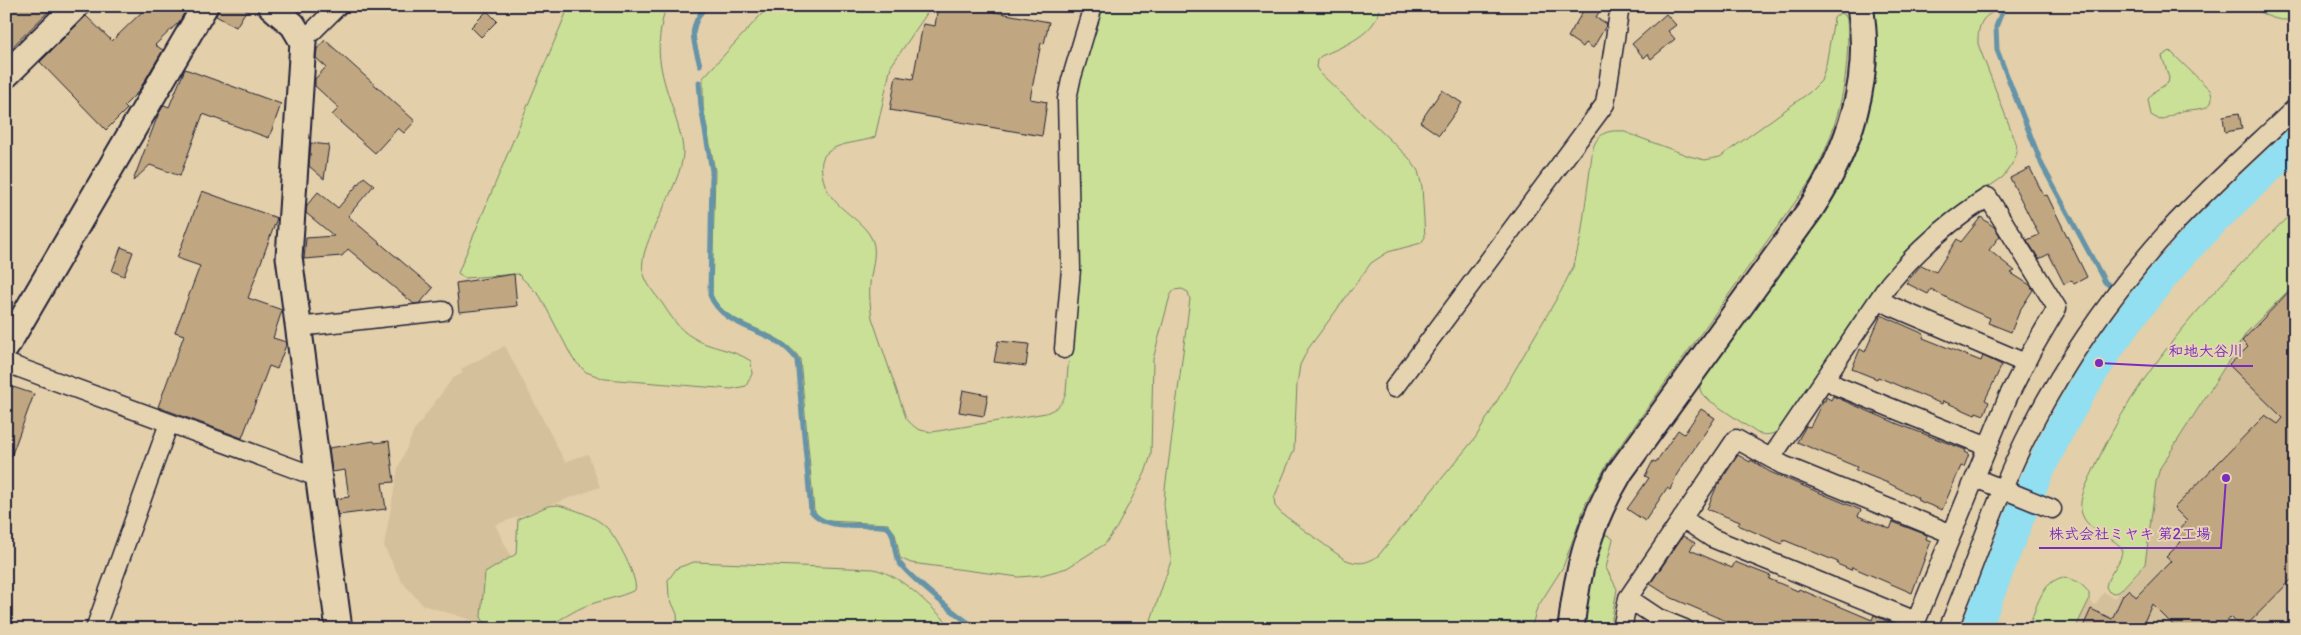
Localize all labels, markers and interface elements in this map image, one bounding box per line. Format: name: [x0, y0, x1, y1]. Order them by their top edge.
callout: 和地大谷川: [2158, 336, 2253, 366]
text: 和地大谷川: [2168, 341, 2244, 360]
callout: 株式会社ミヤキ 第2工場: [2039, 518, 2221, 548]
text: 株式会社ミヤキ 第2工場: [2049, 524, 2211, 543]

